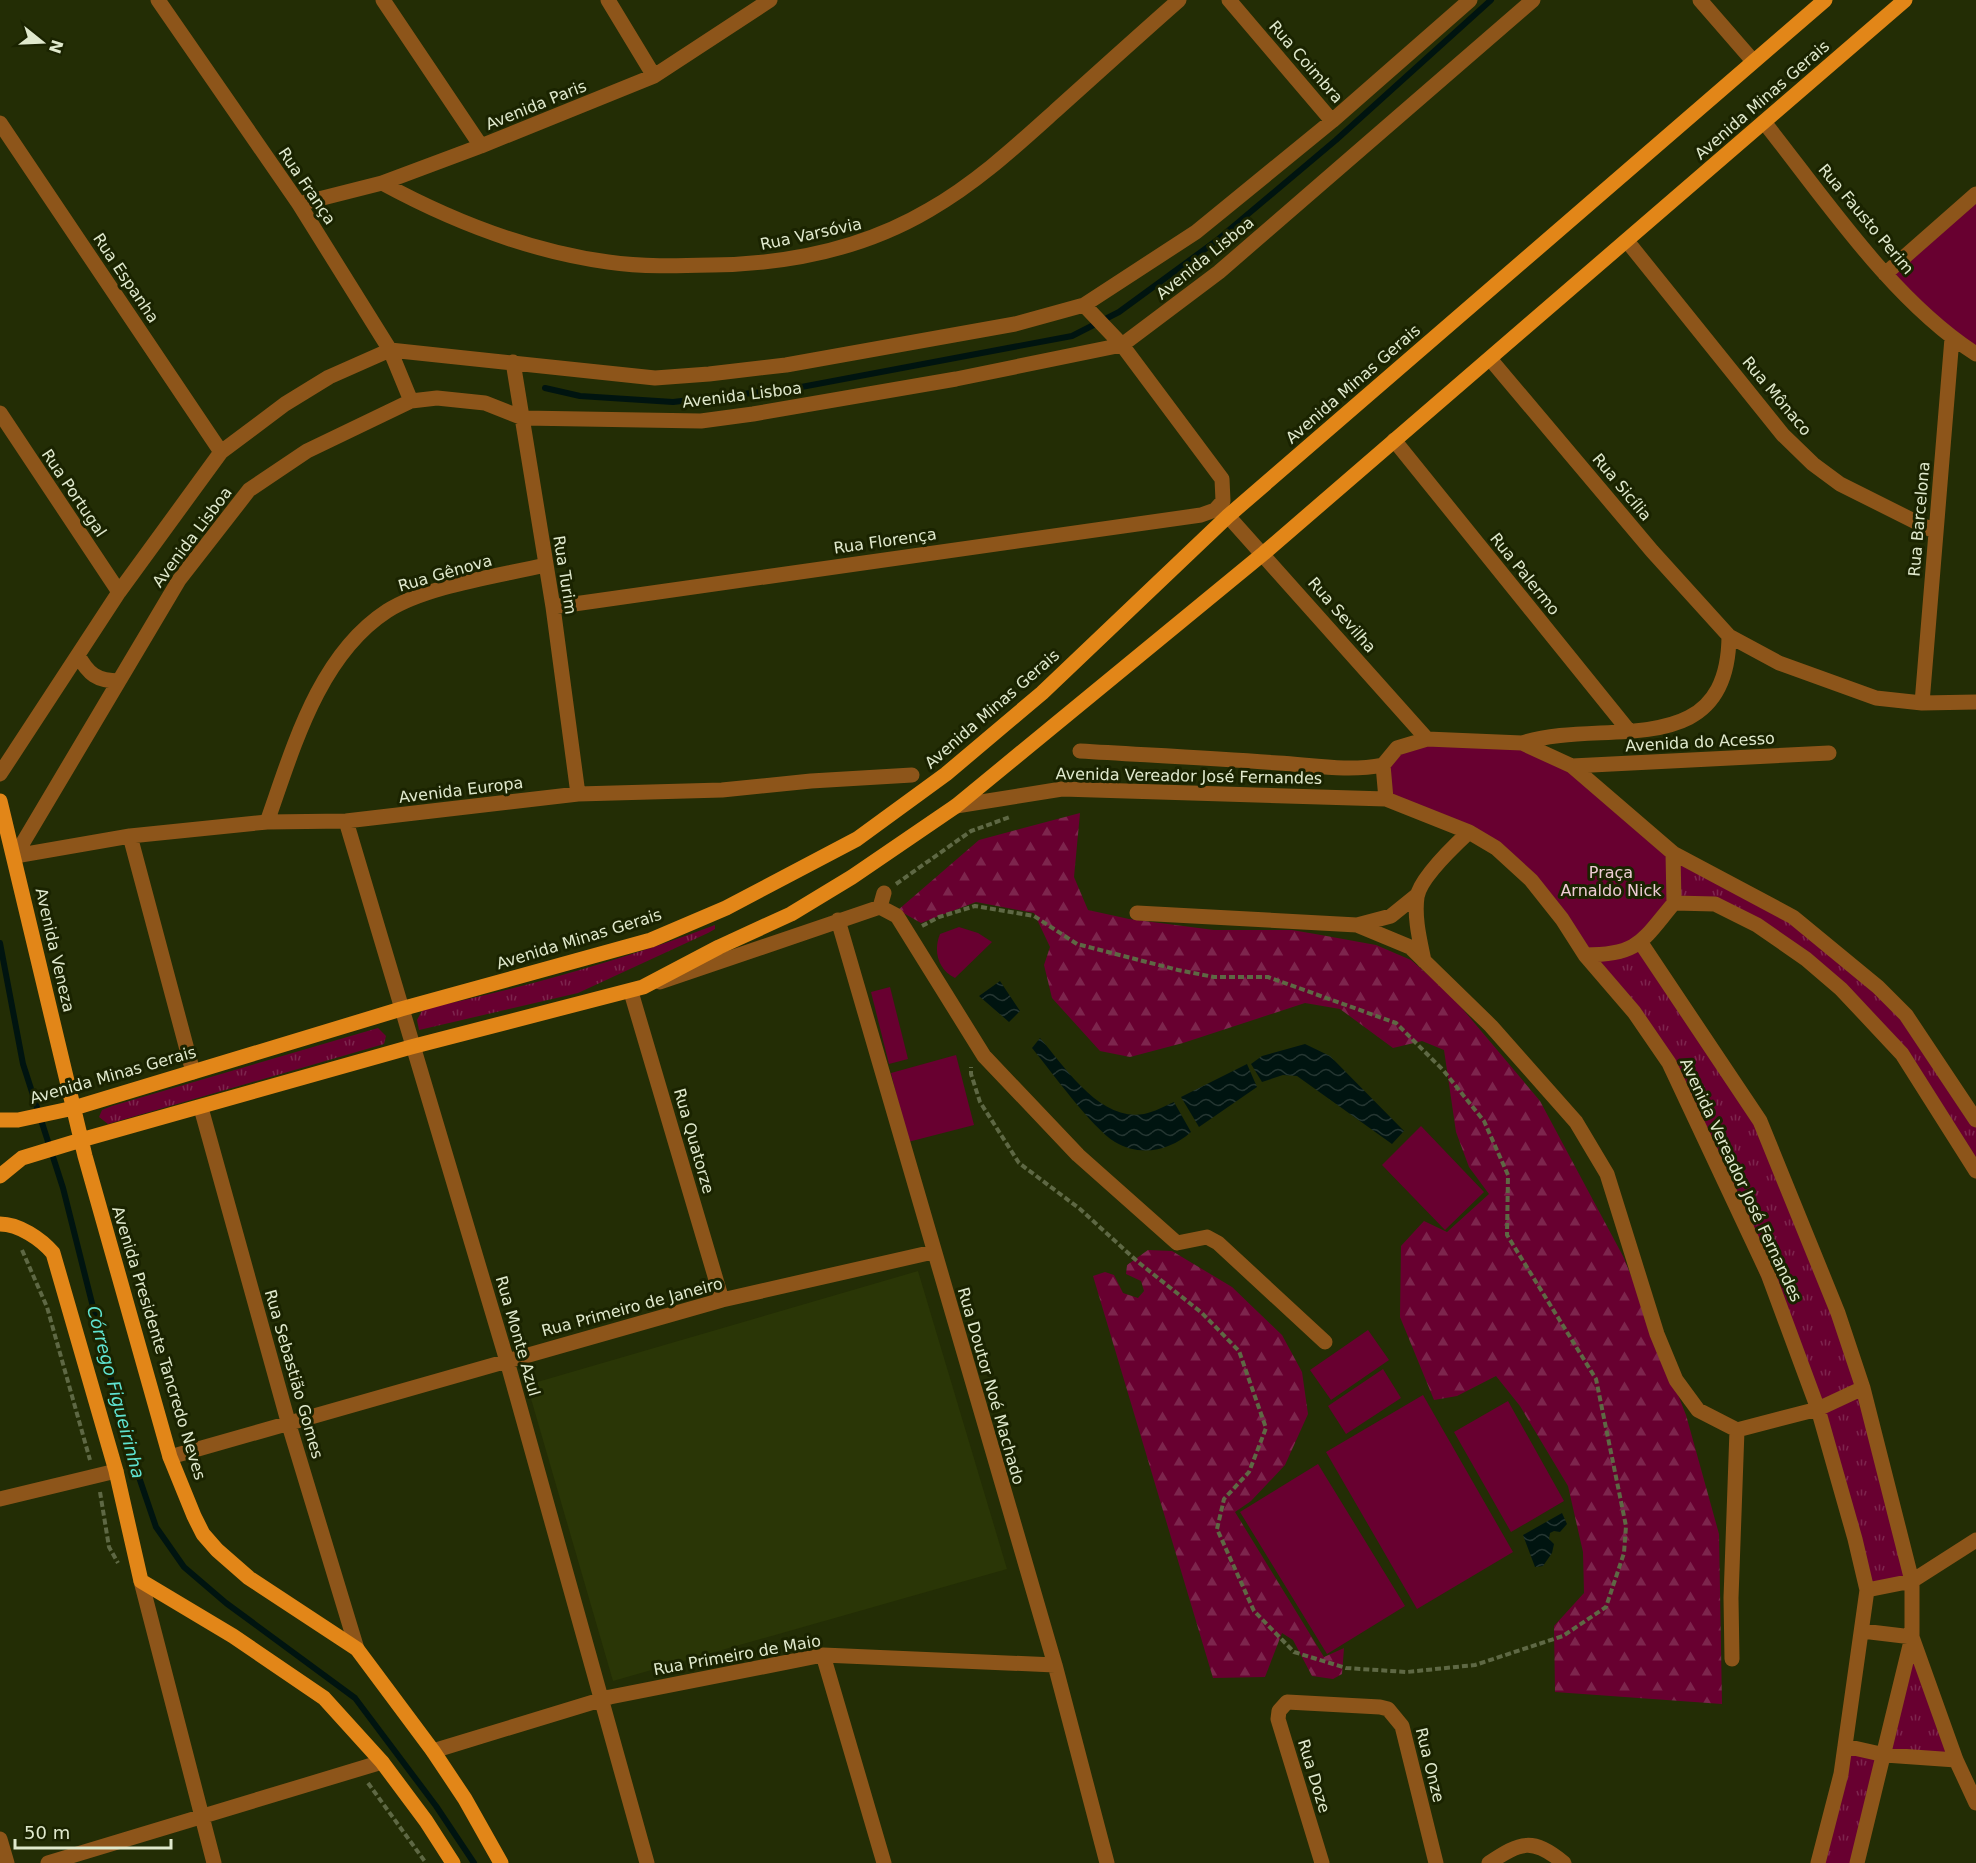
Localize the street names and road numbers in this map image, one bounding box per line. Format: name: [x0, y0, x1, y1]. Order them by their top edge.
street label: Rua Coimbra: [1265, 17, 1347, 107]
street label: Avenida Minas Gerais: [1691, 36, 1833, 164]
street label: Avenida Paris: [483, 76, 589, 134]
street label: Rua França: [274, 144, 340, 228]
street label: Rua Fausto Perim: [1814, 160, 1918, 278]
street label: Avenida Lisboa: [1152, 213, 1258, 303]
street label: Rua Varsóvia: [758, 214, 864, 254]
street label: Rua Espanha: [89, 230, 163, 326]
street label: Avenida Minas Gerais: [1282, 320, 1424, 448]
street label: Rua Mônaco: [1738, 353, 1816, 439]
street label: Avenida Lisboa: [681, 378, 803, 412]
street label: Rua Portugal: [38, 446, 110, 540]
street label: Rua Sicília: [1588, 449, 1656, 525]
street label: Rua Barcelona: [1905, 461, 1933, 577]
street label: Avenida Lisboa: [148, 483, 236, 591]
street label: Rua Florença: [832, 524, 938, 558]
street label: Rua Palermo: [1486, 529, 1564, 619]
street label: Rua Turim: [549, 534, 581, 616]
street label: Rua Gênova: [396, 551, 494, 595]
street label: Rua Sevilha: [1304, 573, 1380, 657]
street label: Avenida Minas Gerais: [921, 645, 1063, 773]
street label: Avenida do Acesso: [1625, 729, 1775, 755]
street label: Avenida Vereador José Fernandes: [1056, 764, 1322, 788]
street label: Avenida Europa: [398, 773, 524, 807]
street label: Avenida Veneza: [31, 886, 79, 1014]
street label: Avenida Minas Gerais: [494, 905, 664, 973]
street label: Avenida Minas Gerais: [28, 1042, 198, 1108]
street label: Avenida Vereador José Fernandes: [1676, 1055, 1806, 1305]
street label: Rua Quatorze: [670, 1086, 718, 1196]
street label: Avenida Presidente Tancredo Neves: [108, 1204, 210, 1482]
street label: Rua Monte Azul: [492, 1274, 544, 1398]
street label: Rua Primeiro de Janeiro: [539, 1274, 725, 1340]
street label: Rua Doutor Noé Machado: [954, 1285, 1028, 1487]
street label: Rua Sebastião Gomes: [261, 1287, 327, 1461]
street label: Rua Primeiro de Maio: [652, 1631, 822, 1679]
street label: Rua Onze: [1412, 1726, 1448, 1804]
street label: Rua Doze: [1294, 1737, 1334, 1815]

